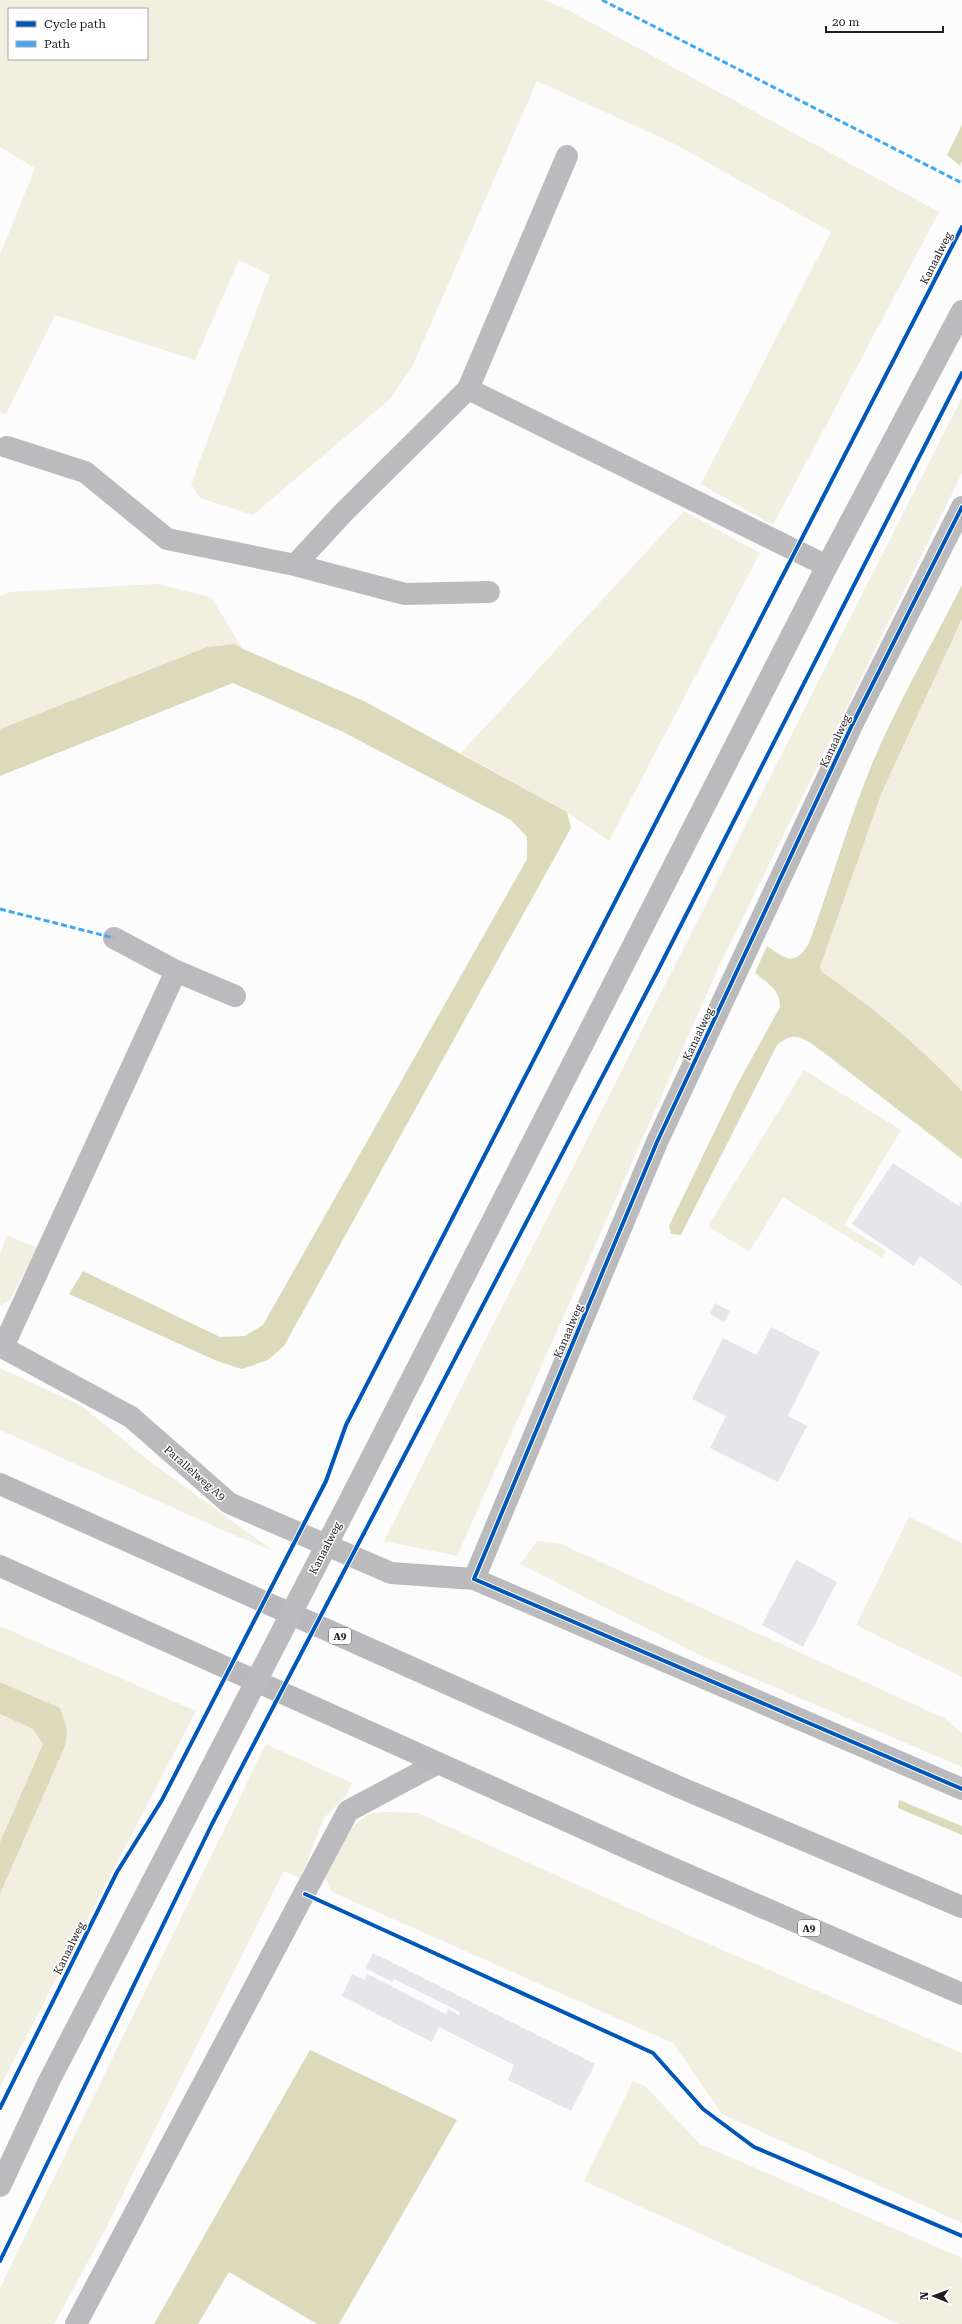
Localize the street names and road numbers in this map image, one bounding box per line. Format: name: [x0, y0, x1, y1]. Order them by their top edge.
street label: Kanaalweg: [918, 229, 956, 287]
street label: Kanaalweg: [817, 712, 854, 770]
street label: Kanaalweg: [680, 1005, 717, 1063]
street label: Kanaalweg: [551, 1302, 586, 1360]
street label: Parallelweg A9: [161, 1443, 228, 1504]
street label: Kanaalweg: [307, 1519, 345, 1577]
road number: A9: [329, 1628, 351, 1644]
street label: Kanaalweg: [51, 1919, 88, 1977]
road number: A9: [798, 1920, 820, 1936]

